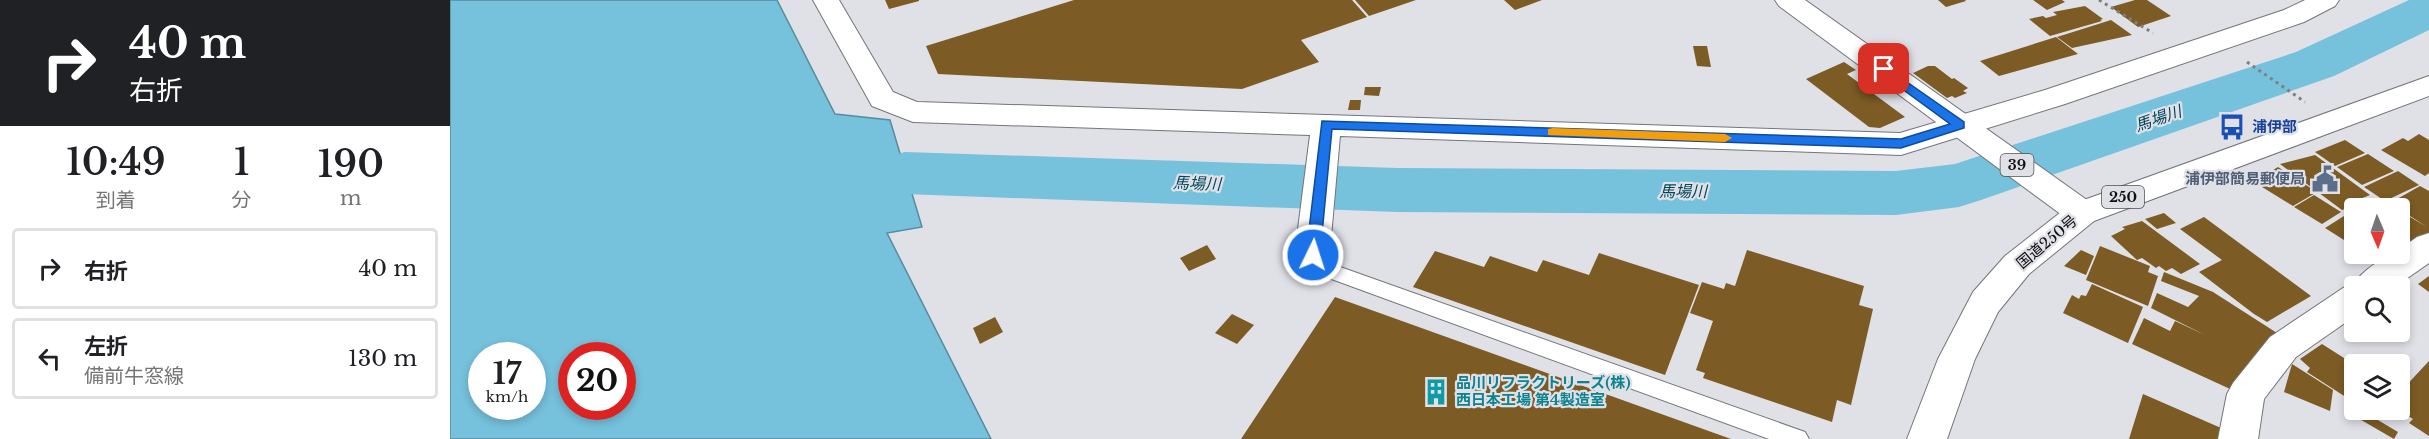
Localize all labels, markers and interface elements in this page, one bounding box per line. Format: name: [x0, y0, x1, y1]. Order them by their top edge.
text: 40 m: [129, 17, 246, 69]
icon: right: [30, 24, 108, 102]
pin: [1858, 43, 1909, 94]
icon: arrive: [1867, 52, 1900, 85]
text: 右折: [129, 74, 183, 107]
water label: 馬場川: [2132, 100, 2186, 135]
bus stop icon: 浦伊部: [2217, 112, 2247, 142]
place label: 浦伊部: [2252, 117, 2297, 136]
text: 10:49: [66, 140, 166, 185]
text: 1: [234, 140, 250, 185]
text: 190: [318, 142, 384, 187]
road number: 39: [2000, 154, 2034, 176]
public building icon: 浦伊部簡易郵便局: [2310, 164, 2340, 194]
place label: 浦伊部簡易郵便局: [2185, 169, 2305, 188]
water label: 馬場川: [1173, 172, 1223, 194]
water label: 馬場川: [1659, 181, 1709, 201]
text: m: [340, 186, 362, 210]
road number: 250: [2102, 186, 2144, 208]
text: 到着: [96, 188, 136, 212]
text: 分: [232, 188, 252, 212]
north arrow: [2344, 198, 2410, 264]
map controls: [2344, 198, 2410, 420]
street label: 国道250号: [2012, 211, 2081, 273]
position arrow: [1281, 223, 1345, 287]
icon: right: [33, 252, 66, 285]
text: 40 m: [359, 255, 417, 282]
text: 右折: [84, 258, 128, 285]
button: search: [2344, 276, 2410, 342]
text: 左折: [84, 333, 128, 360]
icon: left: [33, 342, 66, 375]
speed limit sign: 20: [558, 342, 636, 420]
text: 130 m: [348, 345, 417, 372]
button: layers: [2344, 354, 2410, 420]
text: 17: [493, 355, 521, 392]
text: 備前牛窓線: [84, 364, 184, 388]
place label: 品川リフラクトリーズ(株) 西日本工場 第4製造室: [1456, 373, 1631, 409]
building icon: 品川リフラクトリーズ(株) 西日本工場 第4製造室: [1421, 377, 1451, 407]
text: km/h: [486, 387, 528, 406]

